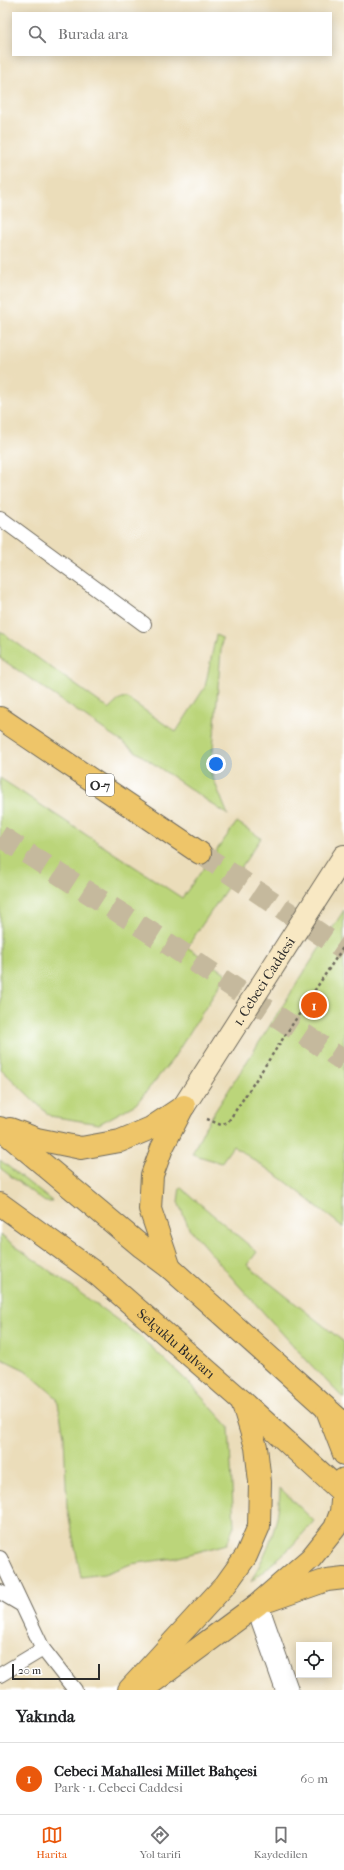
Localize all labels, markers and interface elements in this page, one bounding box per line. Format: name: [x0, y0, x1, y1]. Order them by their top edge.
search box: [12, 12, 332, 56]
icon: search: [26, 23, 48, 45]
text: Burada ara: [58, 25, 128, 43]
your location: [206, 754, 226, 774]
road number: O-7: [86, 774, 114, 796]
street label: 1. Cebeci Caddesi: [229, 934, 298, 1029]
pin: 1: [301, 990, 327, 1020]
street label: Selçuklu Bulvarı: [134, 1305, 219, 1382]
map controls: [296, 1642, 332, 1678]
button: locate: [296, 1642, 332, 1678]
scale bar: [12, 1662, 100, 1681]
text: 20 m: [18, 1664, 41, 1677]
text: Yakında: [16, 1706, 75, 1726]
text: Cebeci Mahallesi Millet Bahçesi: [54, 1762, 257, 1780]
text: 1: [27, 1771, 31, 1786]
text: 60 m: [300, 1771, 328, 1786]
text: Park · 1. Cebeci Caddesi: [54, 1780, 183, 1795]
tab: Harita: [36, 1824, 67, 1861]
tab: Yol tarifi: [140, 1824, 181, 1861]
tab: Kaydedilen: [254, 1824, 308, 1861]

